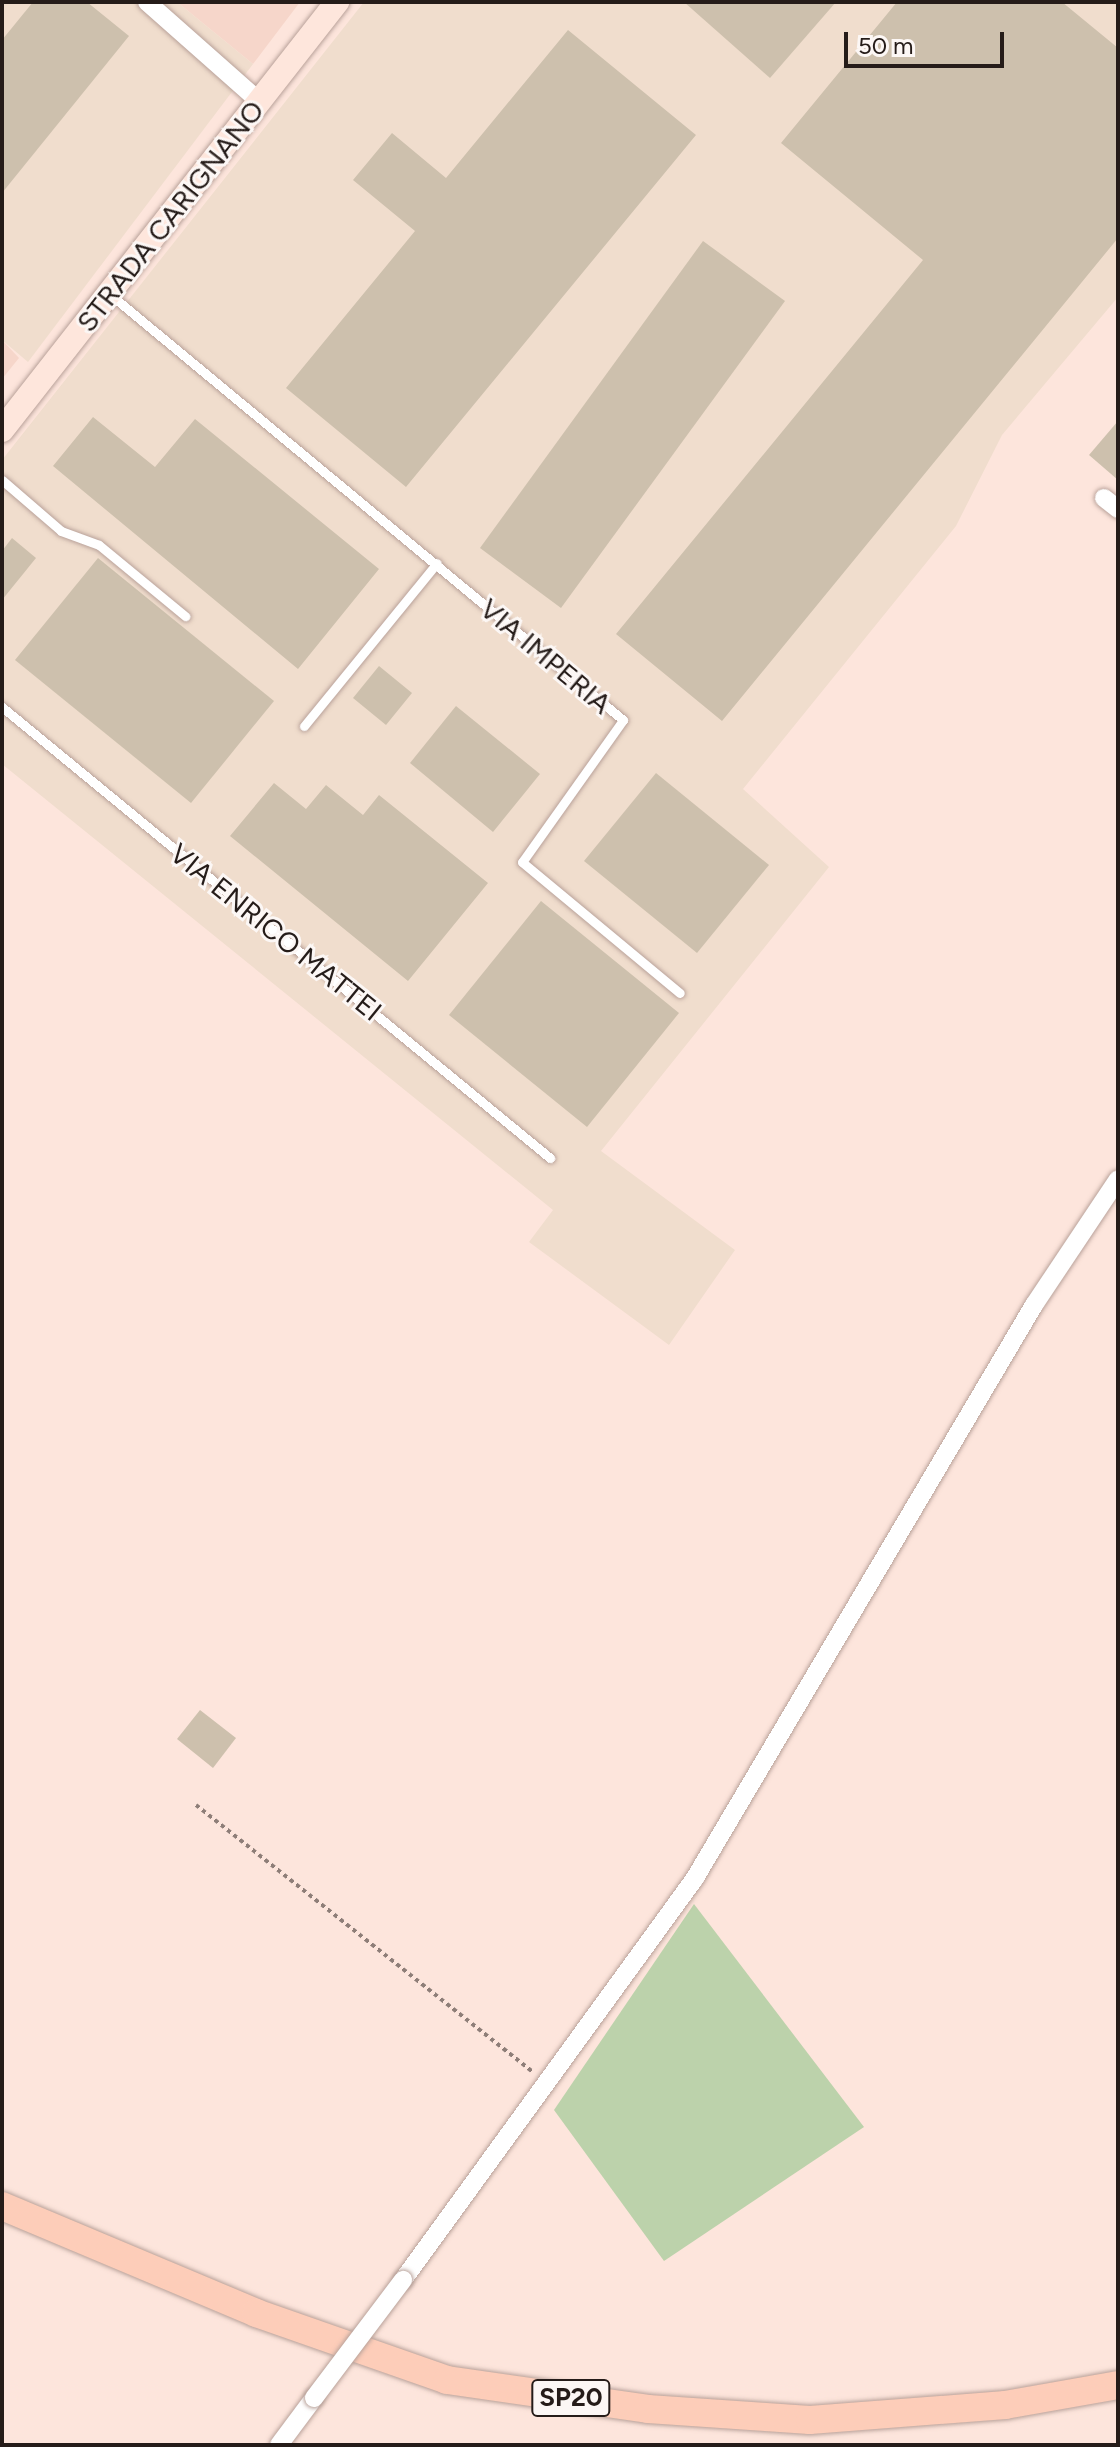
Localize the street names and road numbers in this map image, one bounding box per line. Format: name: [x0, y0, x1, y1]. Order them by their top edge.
street label: STRADA CARIGNANO: [69, 94, 271, 338]
street label: VIA IMPERIA: [474, 591, 618, 721]
street label: VIA ENRICO MATTEI: [163, 836, 389, 1028]
road number: SP20: [531, 2376, 611, 2420]

